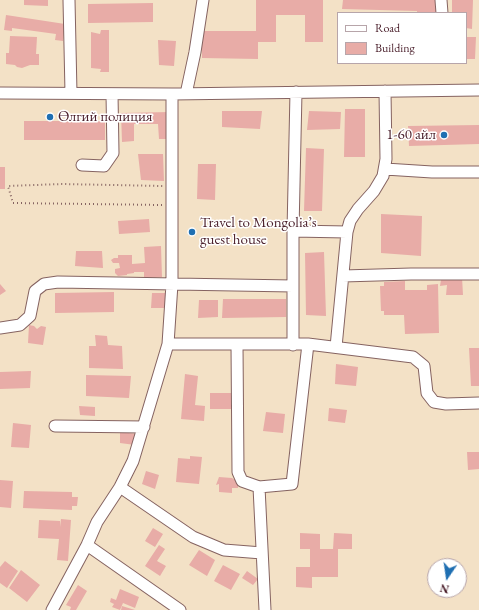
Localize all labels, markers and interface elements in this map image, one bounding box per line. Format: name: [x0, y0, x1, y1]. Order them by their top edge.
legend: [337, 12, 467, 64]
text: Road: [375, 20, 400, 36]
text: Building: [375, 40, 415, 56]
place label: Өлгий полиция: [58, 108, 152, 126]
marker: Өлгий полиция: [45, 112, 55, 122]
place label: 1-60 айл: [386, 126, 436, 144]
marker: 1-60 айл: [439, 130, 449, 140]
place label: Travel to Mongolia’s guest house: [200, 214, 317, 249]
marker: Travel to Mongolia’s guest house: [187, 227, 197, 237]
north arrow: [427, 558, 467, 598]
text: N: [439, 581, 450, 597]

